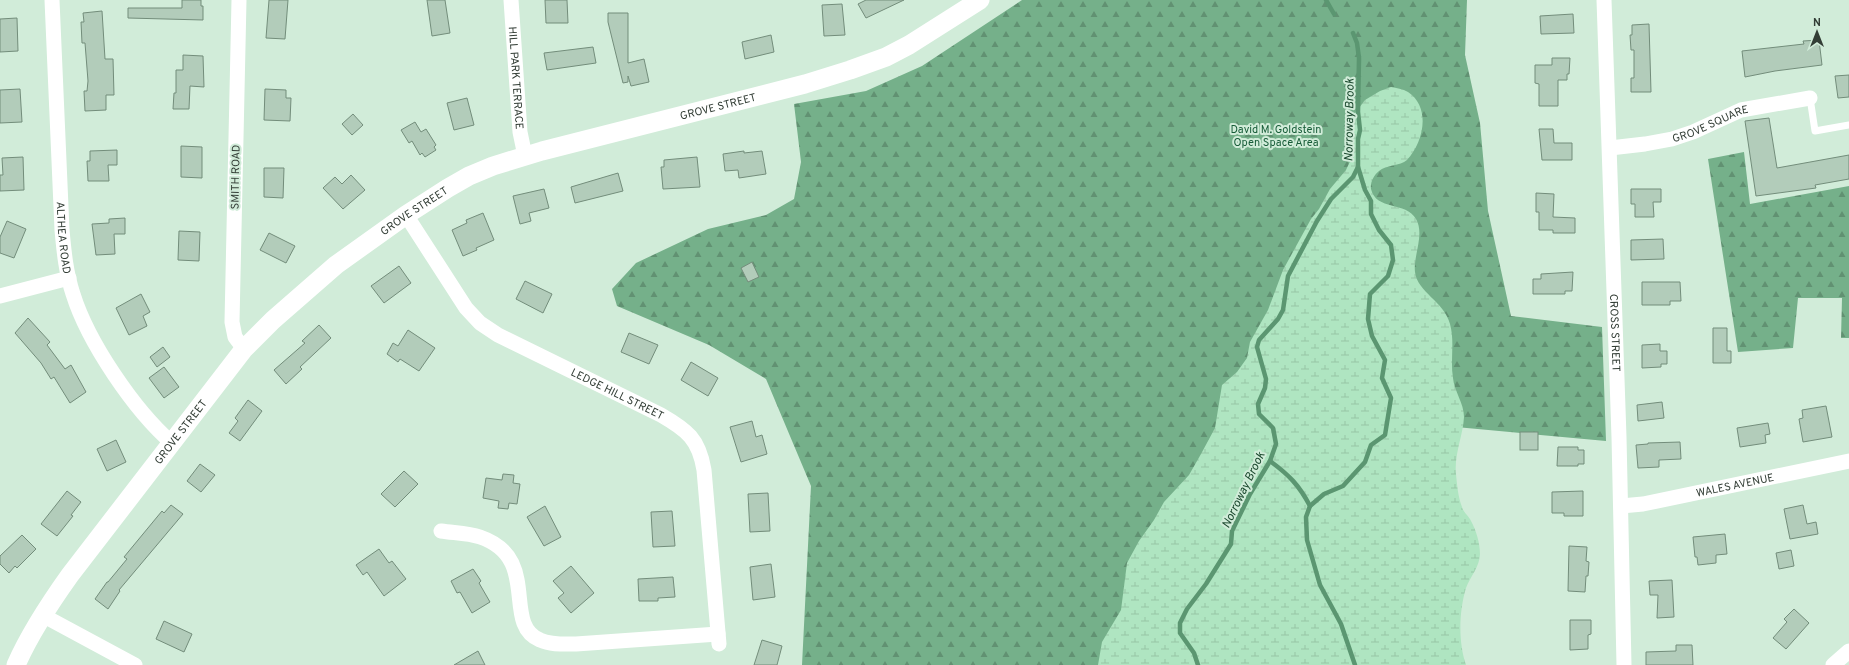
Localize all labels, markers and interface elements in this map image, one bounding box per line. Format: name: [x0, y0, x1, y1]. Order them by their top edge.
north arrow: [1797, 12, 1837, 52]
text: N: [1813, 16, 1821, 30]
street label: HILL PARK TERRACE: [505, 26, 526, 130]
water label: Norroway Brook: [1341, 77, 1359, 162]
street label: GROVE STREET: [679, 91, 758, 124]
street label: GROVE SQUARE: [1671, 103, 1749, 146]
park label: David M. Goldstein Open Space Area: [1231, 123, 1321, 150]
street label: SMITH ROAD: [228, 145, 244, 210]
street label: GROVE STREET: [378, 184, 451, 239]
street label: ALTHEA ROAD: [53, 201, 73, 275]
street label: CROSS STREET: [1606, 294, 1623, 372]
street label: LEDGE HILL STREET: [568, 366, 666, 423]
street label: GROVE STREET: [152, 397, 211, 468]
water label: Norroway Brook: [1219, 449, 1270, 531]
street label: WALES AVENUE: [1695, 471, 1775, 501]

